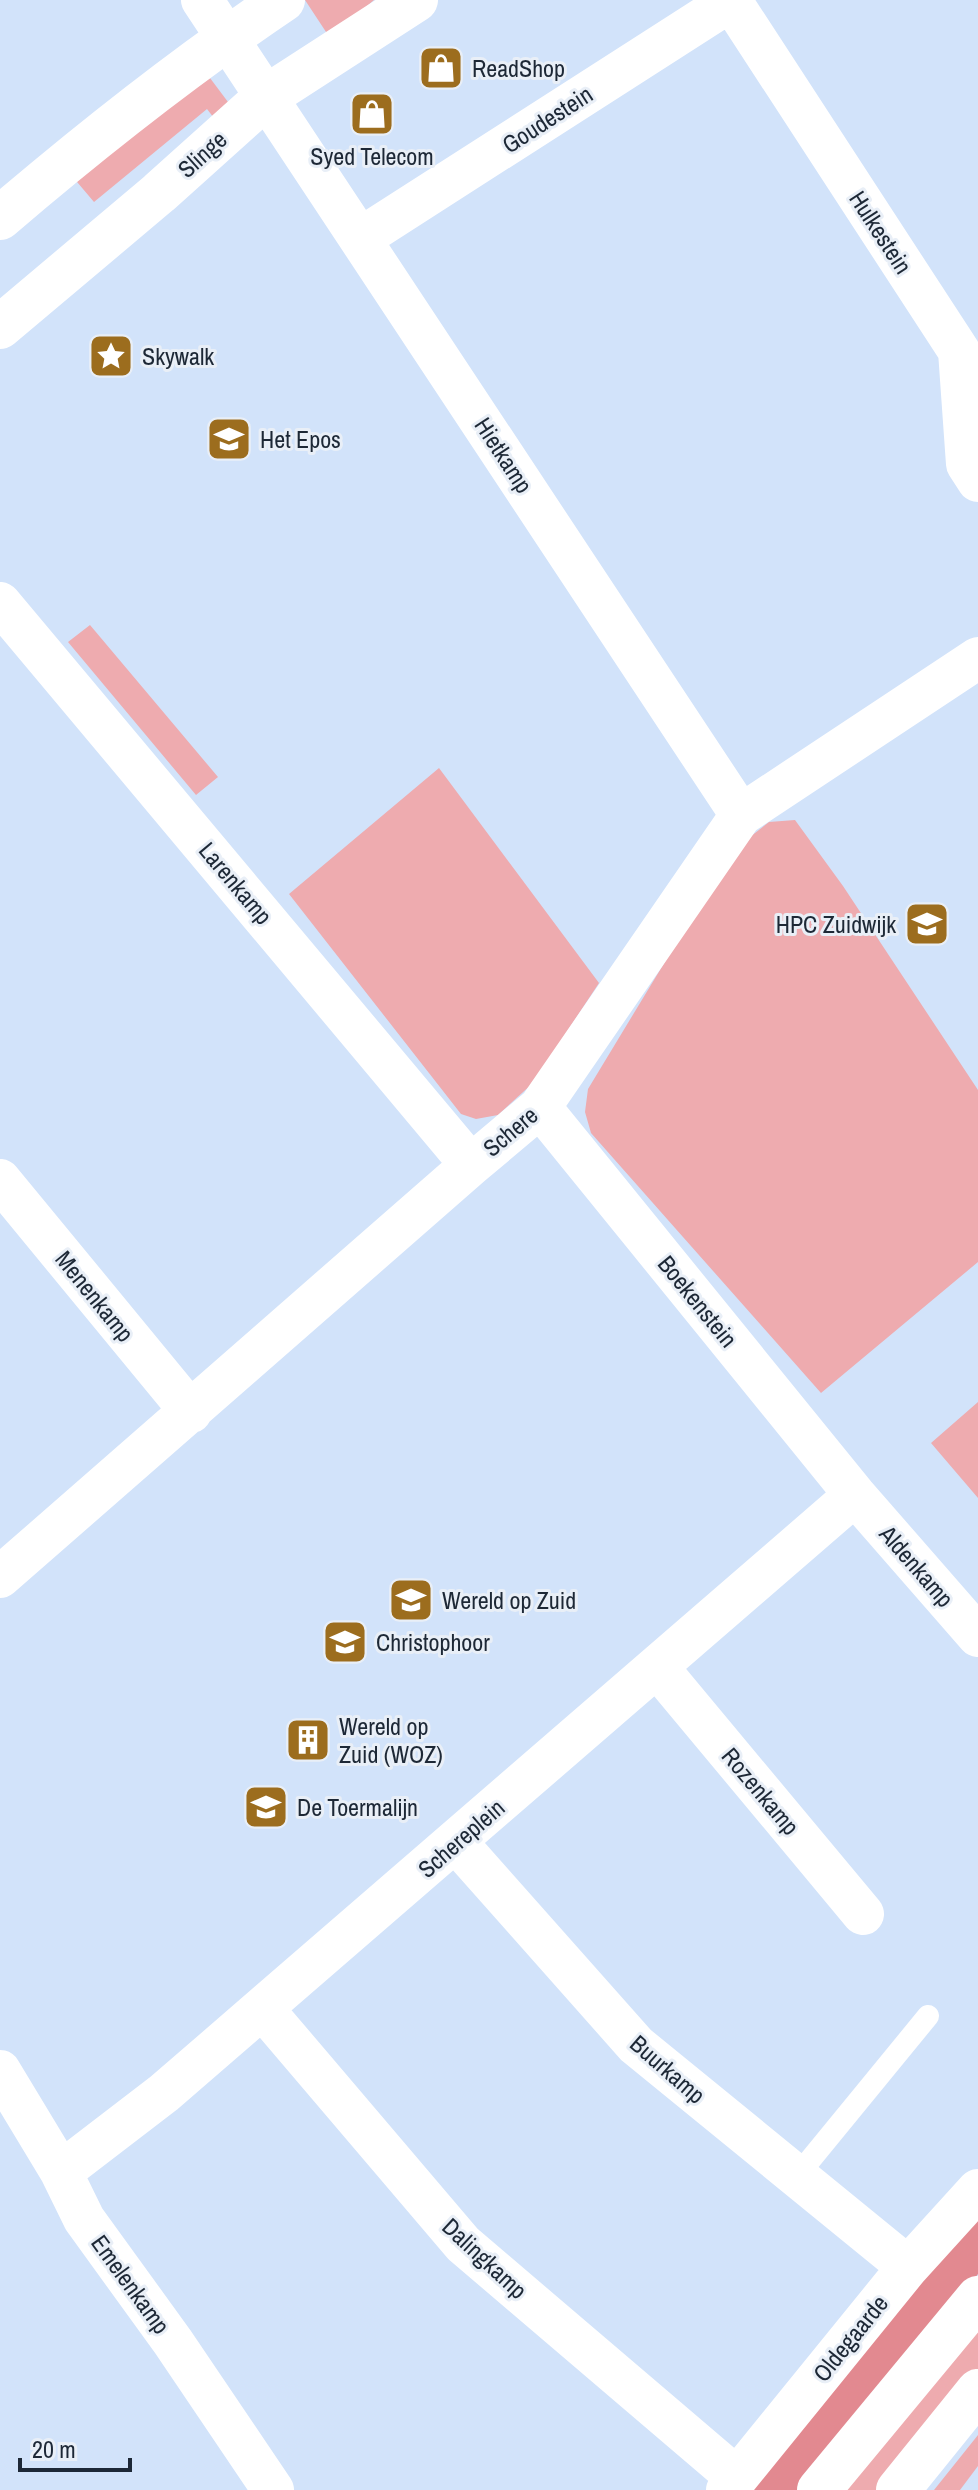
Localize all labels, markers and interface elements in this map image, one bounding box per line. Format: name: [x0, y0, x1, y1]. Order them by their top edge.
shop icon: ReadShop: [417, 44, 465, 92]
place label: ReadShop: [472, 52, 565, 84]
street label: Goudestein: [496, 78, 598, 160]
shop icon: Syed Telecom: [348, 90, 396, 138]
street label: Slinge: [171, 123, 233, 185]
place label: Syed Telecom: [310, 140, 434, 172]
street label: Hulkestein: [842, 184, 920, 280]
place icon: Skywalk: [87, 332, 135, 380]
place label: Skywalk: [142, 340, 214, 372]
street label: Hietkamp: [468, 411, 540, 499]
school or university icon: Het Epos: [205, 415, 253, 463]
place label: Het Epos: [260, 423, 341, 455]
street label: Larenkamp: [192, 835, 280, 931]
school or university icon: HPC Zuidwijk: [903, 900, 951, 948]
place label: HPC Zuidwijk: [776, 908, 896, 940]
street label: Schere: [476, 1099, 544, 1163]
street label: Menenkamp: [48, 1244, 142, 1348]
street label: Boekenstein: [651, 1248, 745, 1354]
street label: Aldenkamp: [872, 1518, 961, 1614]
school or university icon: Wereld op Zuid: [387, 1576, 435, 1624]
place label: Wereld op Zuid: [442, 1584, 576, 1616]
school or university icon: Christophoor: [321, 1618, 369, 1666]
place label: Christophoor: [376, 1626, 490, 1658]
place label: Wereld op Zuid (WOZ): [339, 1710, 443, 1770]
building icon: Wereld op Zuid (WOZ): [284, 1716, 332, 1764]
street label: Rozenkamp: [715, 1740, 807, 1842]
school or university icon: De Toermalijn: [242, 1783, 290, 1831]
place label: De Toermalijn: [297, 1791, 418, 1823]
street label: Schereplein: [411, 1791, 511, 1885]
street label: Buurkamp: [624, 2027, 712, 2111]
street label: Dalingkamp: [436, 2210, 534, 2306]
street label: Emelenkamp: [84, 2228, 178, 2340]
street label: Oldegaarde: [805, 2288, 895, 2388]
scale bar: [20, 2422, 130, 2472]
text: 20 m: [32, 2433, 76, 2465]

